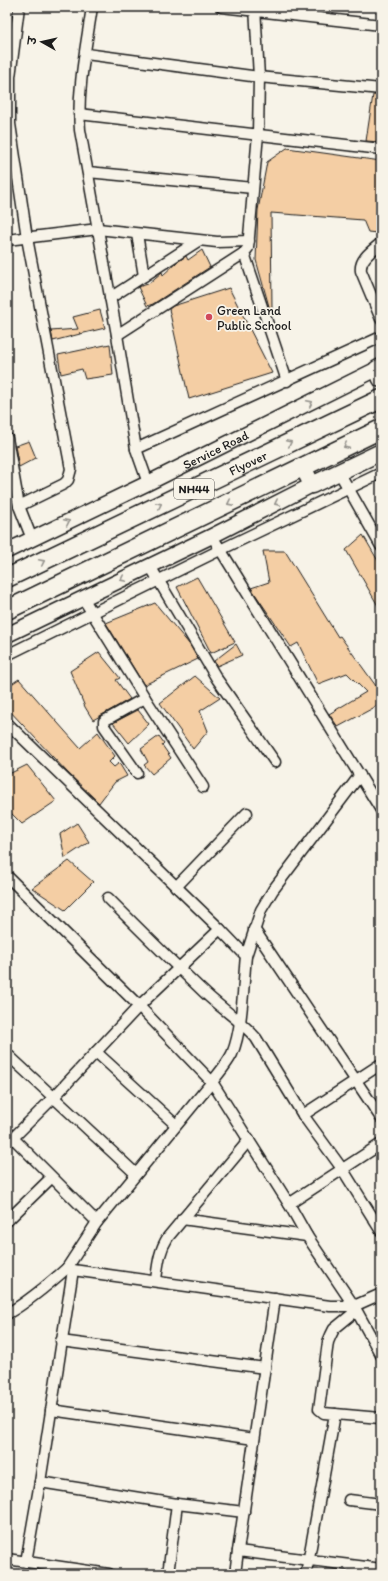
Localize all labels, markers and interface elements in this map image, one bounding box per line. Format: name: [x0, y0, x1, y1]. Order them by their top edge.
north arrow: [22, 22, 62, 62]
text: उ: [26, 34, 40, 46]
place label: Green Land Public School: [217, 303, 292, 333]
marker: Green Land Public School: [204, 312, 214, 322]
one-way arrow: [305, 400, 313, 407]
street label: Service Road: [180, 427, 251, 472]
one-way arrow: [285, 440, 292, 448]
one-way arrow: [343, 441, 350, 449]
street label: Flyover: [227, 447, 270, 479]
road number: NH44: [174, 479, 214, 499]
one-way arrow: [227, 498, 235, 505]
one-way arrow: [274, 498, 281, 506]
one-way arrow: [155, 502, 163, 510]
one-way arrow: [63, 519, 71, 527]
one-way arrow: [38, 559, 45, 566]
one-way arrow: [120, 574, 127, 582]

